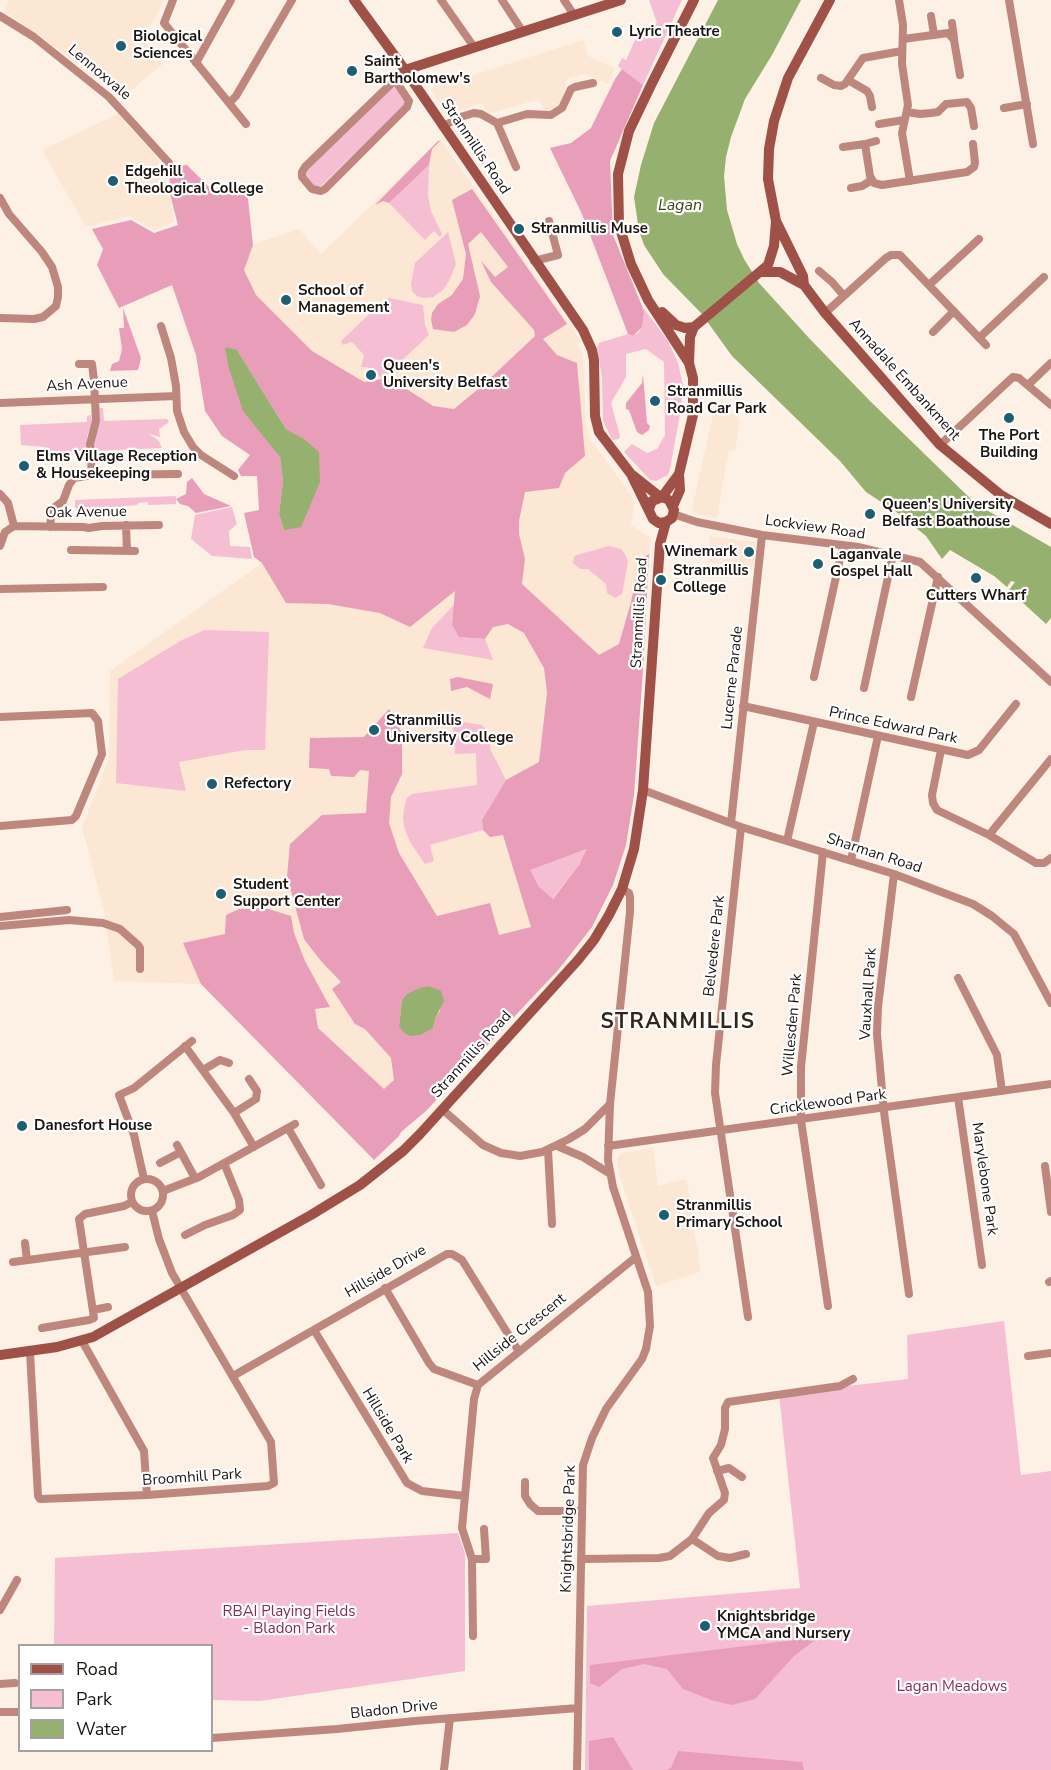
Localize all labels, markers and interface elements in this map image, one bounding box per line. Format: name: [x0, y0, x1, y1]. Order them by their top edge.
place label: Lyric Theatre: [629, 23, 720, 41]
marker: Lyric Theatre: [610, 25, 624, 39]
place label: Biological Sciences: [133, 28, 202, 63]
marker: Biological Sciences: [114, 39, 128, 53]
street label: Lennoxvale: [64, 41, 134, 105]
place label: Saint Bartholomew's: [364, 53, 470, 88]
marker: Saint Bartholomew's: [345, 64, 359, 78]
street label: Stranmillis Road: [437, 96, 513, 198]
place label: Edgehill Theological College: [125, 163, 263, 198]
marker: Edgehill Theological College: [106, 174, 120, 188]
water label: Lagan: [658, 196, 702, 216]
place label: Stranmillis Muse: [531, 220, 648, 238]
marker: Stranmillis Muse: [512, 222, 526, 236]
place label: School of Management: [298, 282, 389, 317]
marker: School of Management: [279, 293, 293, 307]
street label: Annadale Embankment: [845, 315, 963, 445]
place label: Queen's University Belfast: [383, 357, 507, 392]
marker: Queen's University Belfast: [364, 368, 378, 382]
street label: Ash Avenue: [46, 374, 128, 396]
place label: Stranmillis Road Car Park: [667, 383, 767, 418]
marker: Stranmillis Road Car Park: [648, 394, 662, 408]
marker: The Port Building: [1002, 411, 1016, 425]
place label: The Port Building: [979, 427, 1039, 462]
place label: Elms Village Reception & Housekeeping: [36, 448, 197, 483]
marker: Elms Village Reception & Housekeeping: [17, 459, 31, 473]
place label: Queen's University Belfast Boathouse: [882, 496, 1013, 531]
street label: Oak Avenue: [45, 503, 127, 523]
marker: Queen's University Belfast Boathouse: [863, 507, 877, 521]
street label: Lockview Road: [764, 512, 866, 544]
place label: Winemark: [664, 543, 737, 561]
marker: Winemark: [742, 545, 756, 559]
place label: Laganvale Gospel Hall: [830, 546, 912, 581]
street label: Stranmillis Road: [628, 557, 652, 669]
marker: Laganvale Gospel Hall: [811, 557, 825, 571]
place label: Stranmillis College: [673, 562, 749, 597]
marker: Cutters Wharf: [969, 571, 983, 585]
marker: Stranmillis College: [654, 573, 668, 587]
place label: Cutters Wharf: [926, 587, 1026, 605]
street label: Lucerne Parade: [719, 625, 747, 731]
street label: Prince Edward Park: [827, 704, 959, 748]
place label: Stranmillis University College: [386, 712, 513, 747]
marker: Stranmillis University College: [367, 723, 381, 737]
place label: Refectory: [224, 775, 291, 793]
marker: Refectory: [205, 777, 219, 791]
street label: Sharman Road: [824, 830, 924, 878]
place label: Student Support Center: [233, 876, 340, 911]
marker: Student Support Center: [214, 887, 228, 901]
street label: Belvedere Park: [701, 894, 729, 998]
street label: Vauxhall Park: [857, 947, 881, 1041]
street label: Willesden Park: [780, 973, 806, 1077]
street label: Stranmillis Road: [428, 1008, 516, 1102]
district label: STRANMILLIS: [601, 1010, 755, 1036]
street label: Cricklewood Park: [769, 1086, 887, 1120]
place label: Danesfort House: [34, 1117, 152, 1135]
marker: Danesfort House: [15, 1119, 29, 1133]
street label: Marylebone Park: [967, 1121, 1001, 1237]
place label: Stranmillis Primary School: [676, 1197, 782, 1232]
marker: Stranmillis Primary School: [657, 1208, 671, 1222]
street label: Hillside Drive: [342, 1242, 430, 1302]
street label: Hillside Crescent: [470, 1290, 570, 1376]
street label: Hillside Park: [357, 1385, 417, 1467]
street label: Knightsbridge Park: [558, 1465, 580, 1593]
street label: Broomhill Park: [142, 1466, 242, 1490]
park label: RBAI Playing Fields - Bladon Park: [223, 1603, 355, 1638]
place label: Knightsbridge YMCA and Nursery: [717, 1608, 850, 1643]
marker: Knightsbridge YMCA and Nursery: [698, 1619, 712, 1633]
legend: [18, 1644, 213, 1752]
text: Road: [76, 1657, 118, 1681]
park label: Lagan Meadows: [897, 1678, 1007, 1696]
text: Park: [76, 1687, 112, 1711]
street label: Bladon Drive: [350, 1696, 438, 1724]
text: Water: [76, 1717, 127, 1741]

